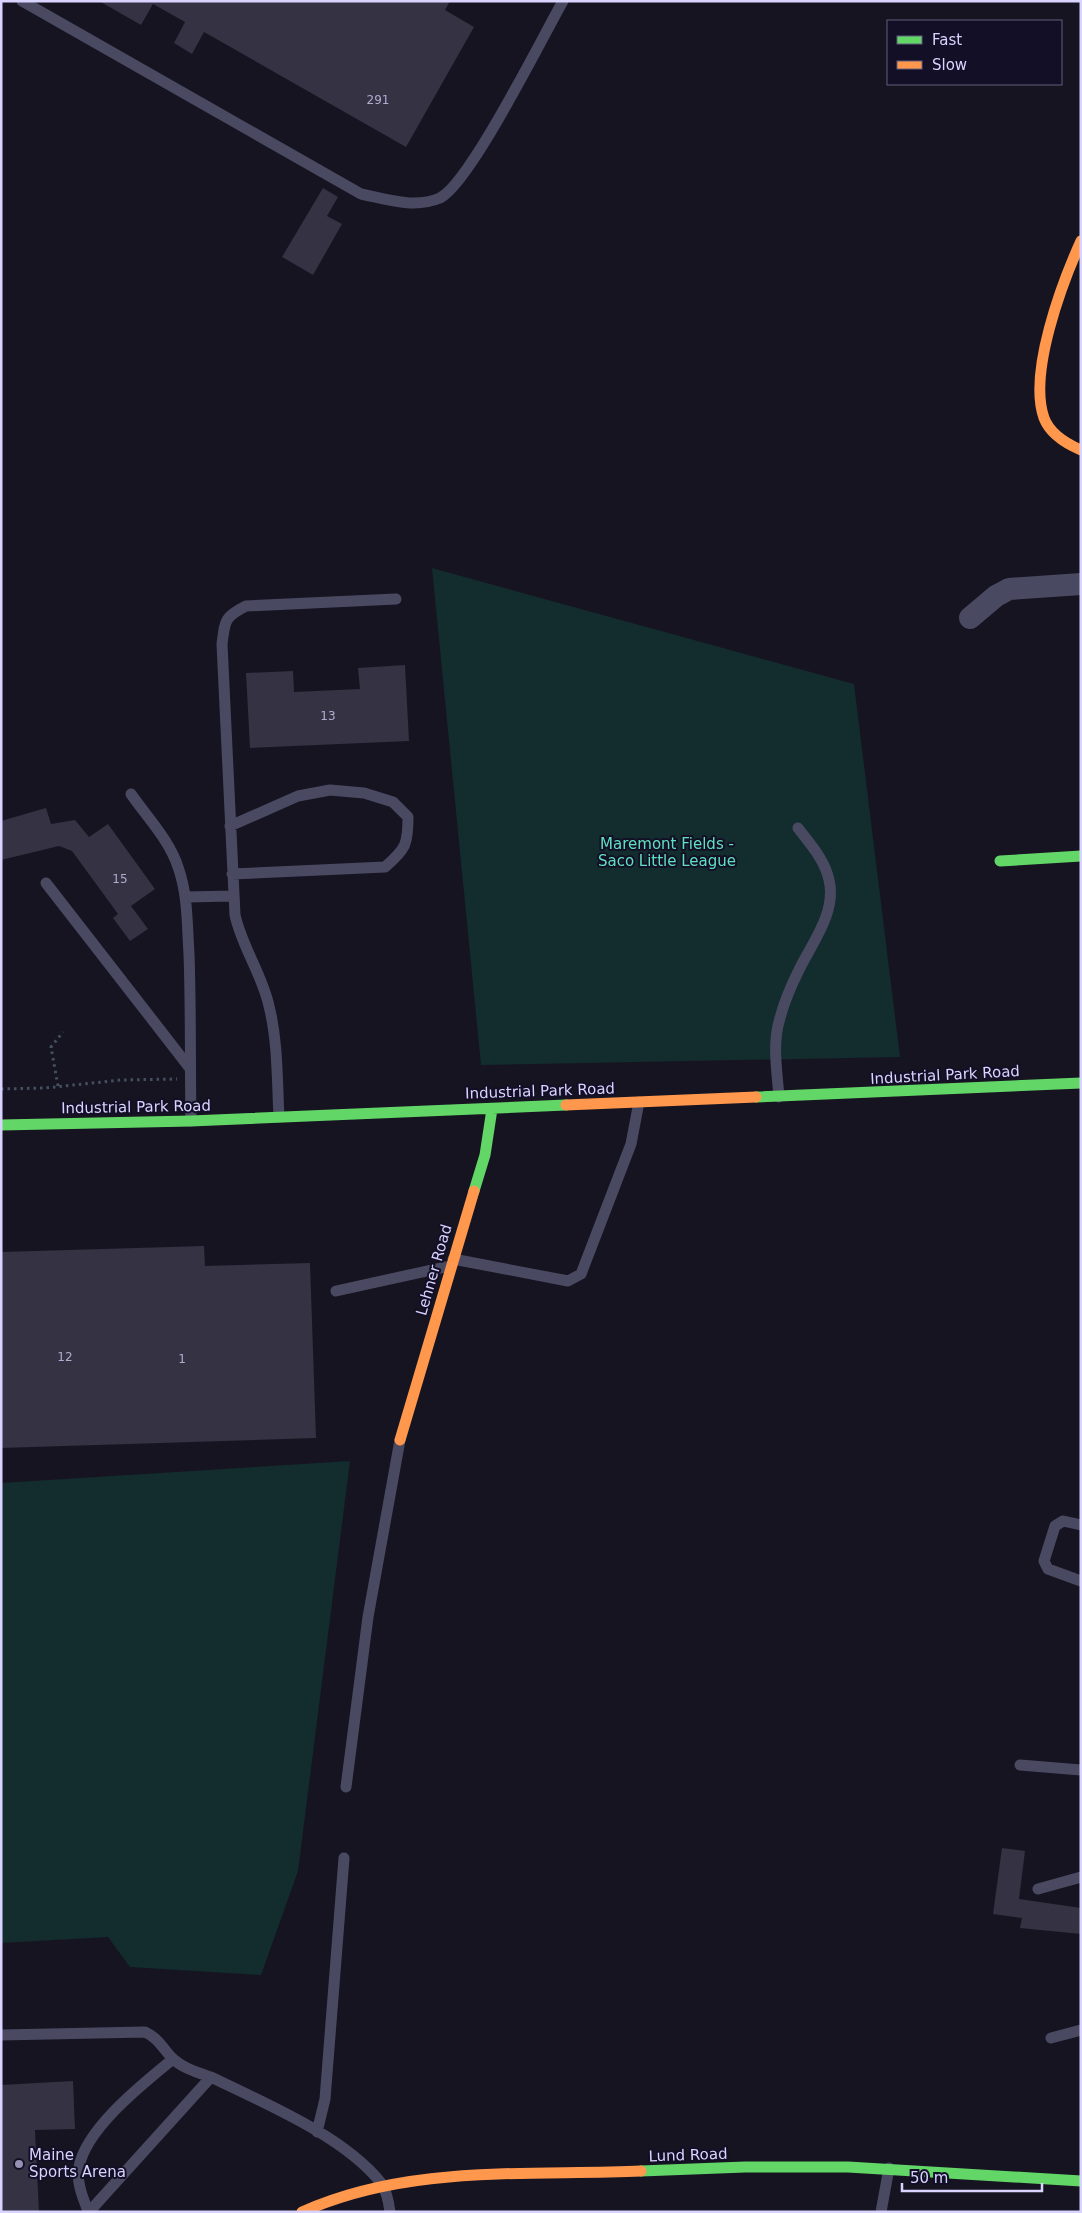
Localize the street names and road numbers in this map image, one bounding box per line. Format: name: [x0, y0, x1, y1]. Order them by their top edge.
street label: Industrial Park Road: [870, 1062, 1020, 1088]
street label: Industrial Park Road: [465, 1079, 615, 1103]
street label: Industrial Park Road: [61, 1097, 211, 1117]
street label: Lehner Road: [412, 1222, 456, 1318]
street label: Lund Road: [648, 2145, 728, 2165]

